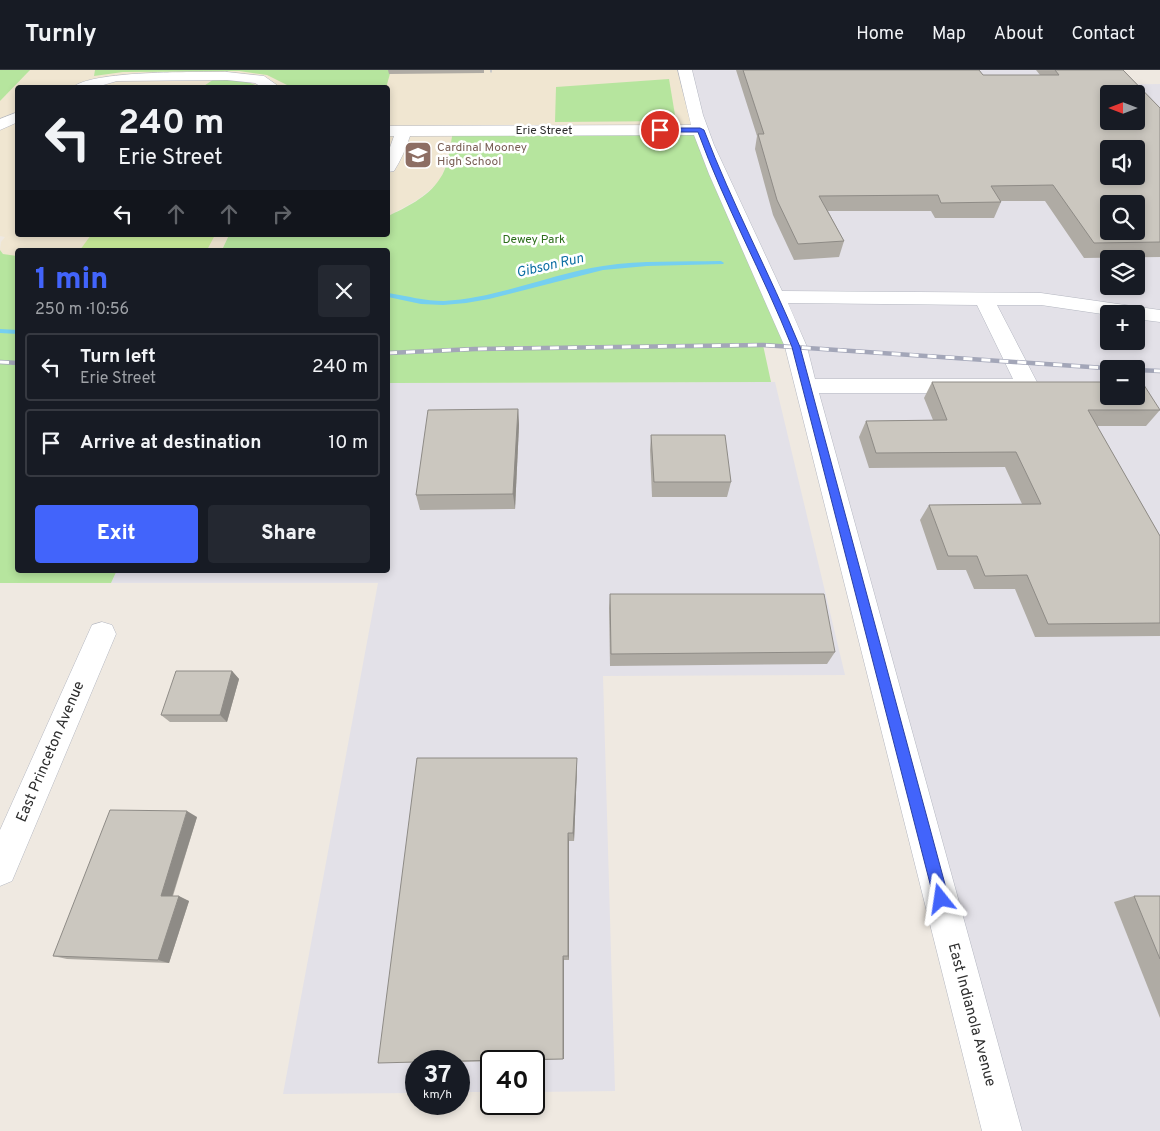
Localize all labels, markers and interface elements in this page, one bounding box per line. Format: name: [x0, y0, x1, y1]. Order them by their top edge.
text: Turnly: [25, 20, 97, 50]
text: Home: [856, 23, 904, 46]
text: Map: [932, 23, 966, 46]
text: About: [994, 23, 1043, 46]
text: Contact: [1071, 23, 1135, 46]
north arrow: [1100, 85, 1145, 130]
map controls: [1100, 85, 1145, 405]
text: 240 m: [118, 102, 224, 146]
icon: left: [35, 105, 100, 170]
pin: [639, 109, 681, 151]
icon: arrive: [646, 116, 674, 144]
street label: Erie Street: [515, 123, 573, 139]
school or university icon: Cardinal Mooney High School: [403, 140, 433, 170]
place label: Cardinal Mooney High School: [437, 140, 527, 170]
button: sound: [1100, 140, 1145, 185]
text: Erie Street: [118, 145, 223, 172]
button: search: [1100, 195, 1145, 240]
icon: left: [109, 200, 137, 228]
icon: ahead: [162, 200, 190, 228]
icon: ahead: [215, 200, 243, 228]
icon: right: [268, 200, 296, 228]
park label: Dewey Park: [502, 232, 566, 248]
water label: Gibson Run: [515, 250, 586, 282]
button: layers: [1100, 250, 1145, 295]
text: 1 min: [35, 262, 108, 299]
button: close: [318, 265, 370, 317]
text: 250 m · 10:56: [35, 300, 129, 320]
button: +: [1100, 305, 1145, 350]
text: Turn left: [80, 345, 156, 369]
icon: left: [37, 353, 65, 381]
text: 240 m: [312, 355, 368, 379]
button: −: [1100, 360, 1145, 405]
text: Erie Street: [80, 369, 156, 389]
icon: arrive: [37, 429, 65, 457]
text: Arrive at destination: [80, 431, 261, 455]
text: 10 m: [328, 431, 368, 455]
button: Exit: [35, 505, 198, 563]
button: Share: [208, 505, 370, 563]
street label: East Princeton Avenue: [13, 679, 89, 825]
position arrow: [914, 872, 966, 924]
street label: East Indianola Avenue: [943, 941, 999, 1089]
speed limit sign: 40: [480, 1050, 545, 1115]
text: 37: [423, 1060, 452, 1092]
text: km/h: [423, 1087, 452, 1103]

